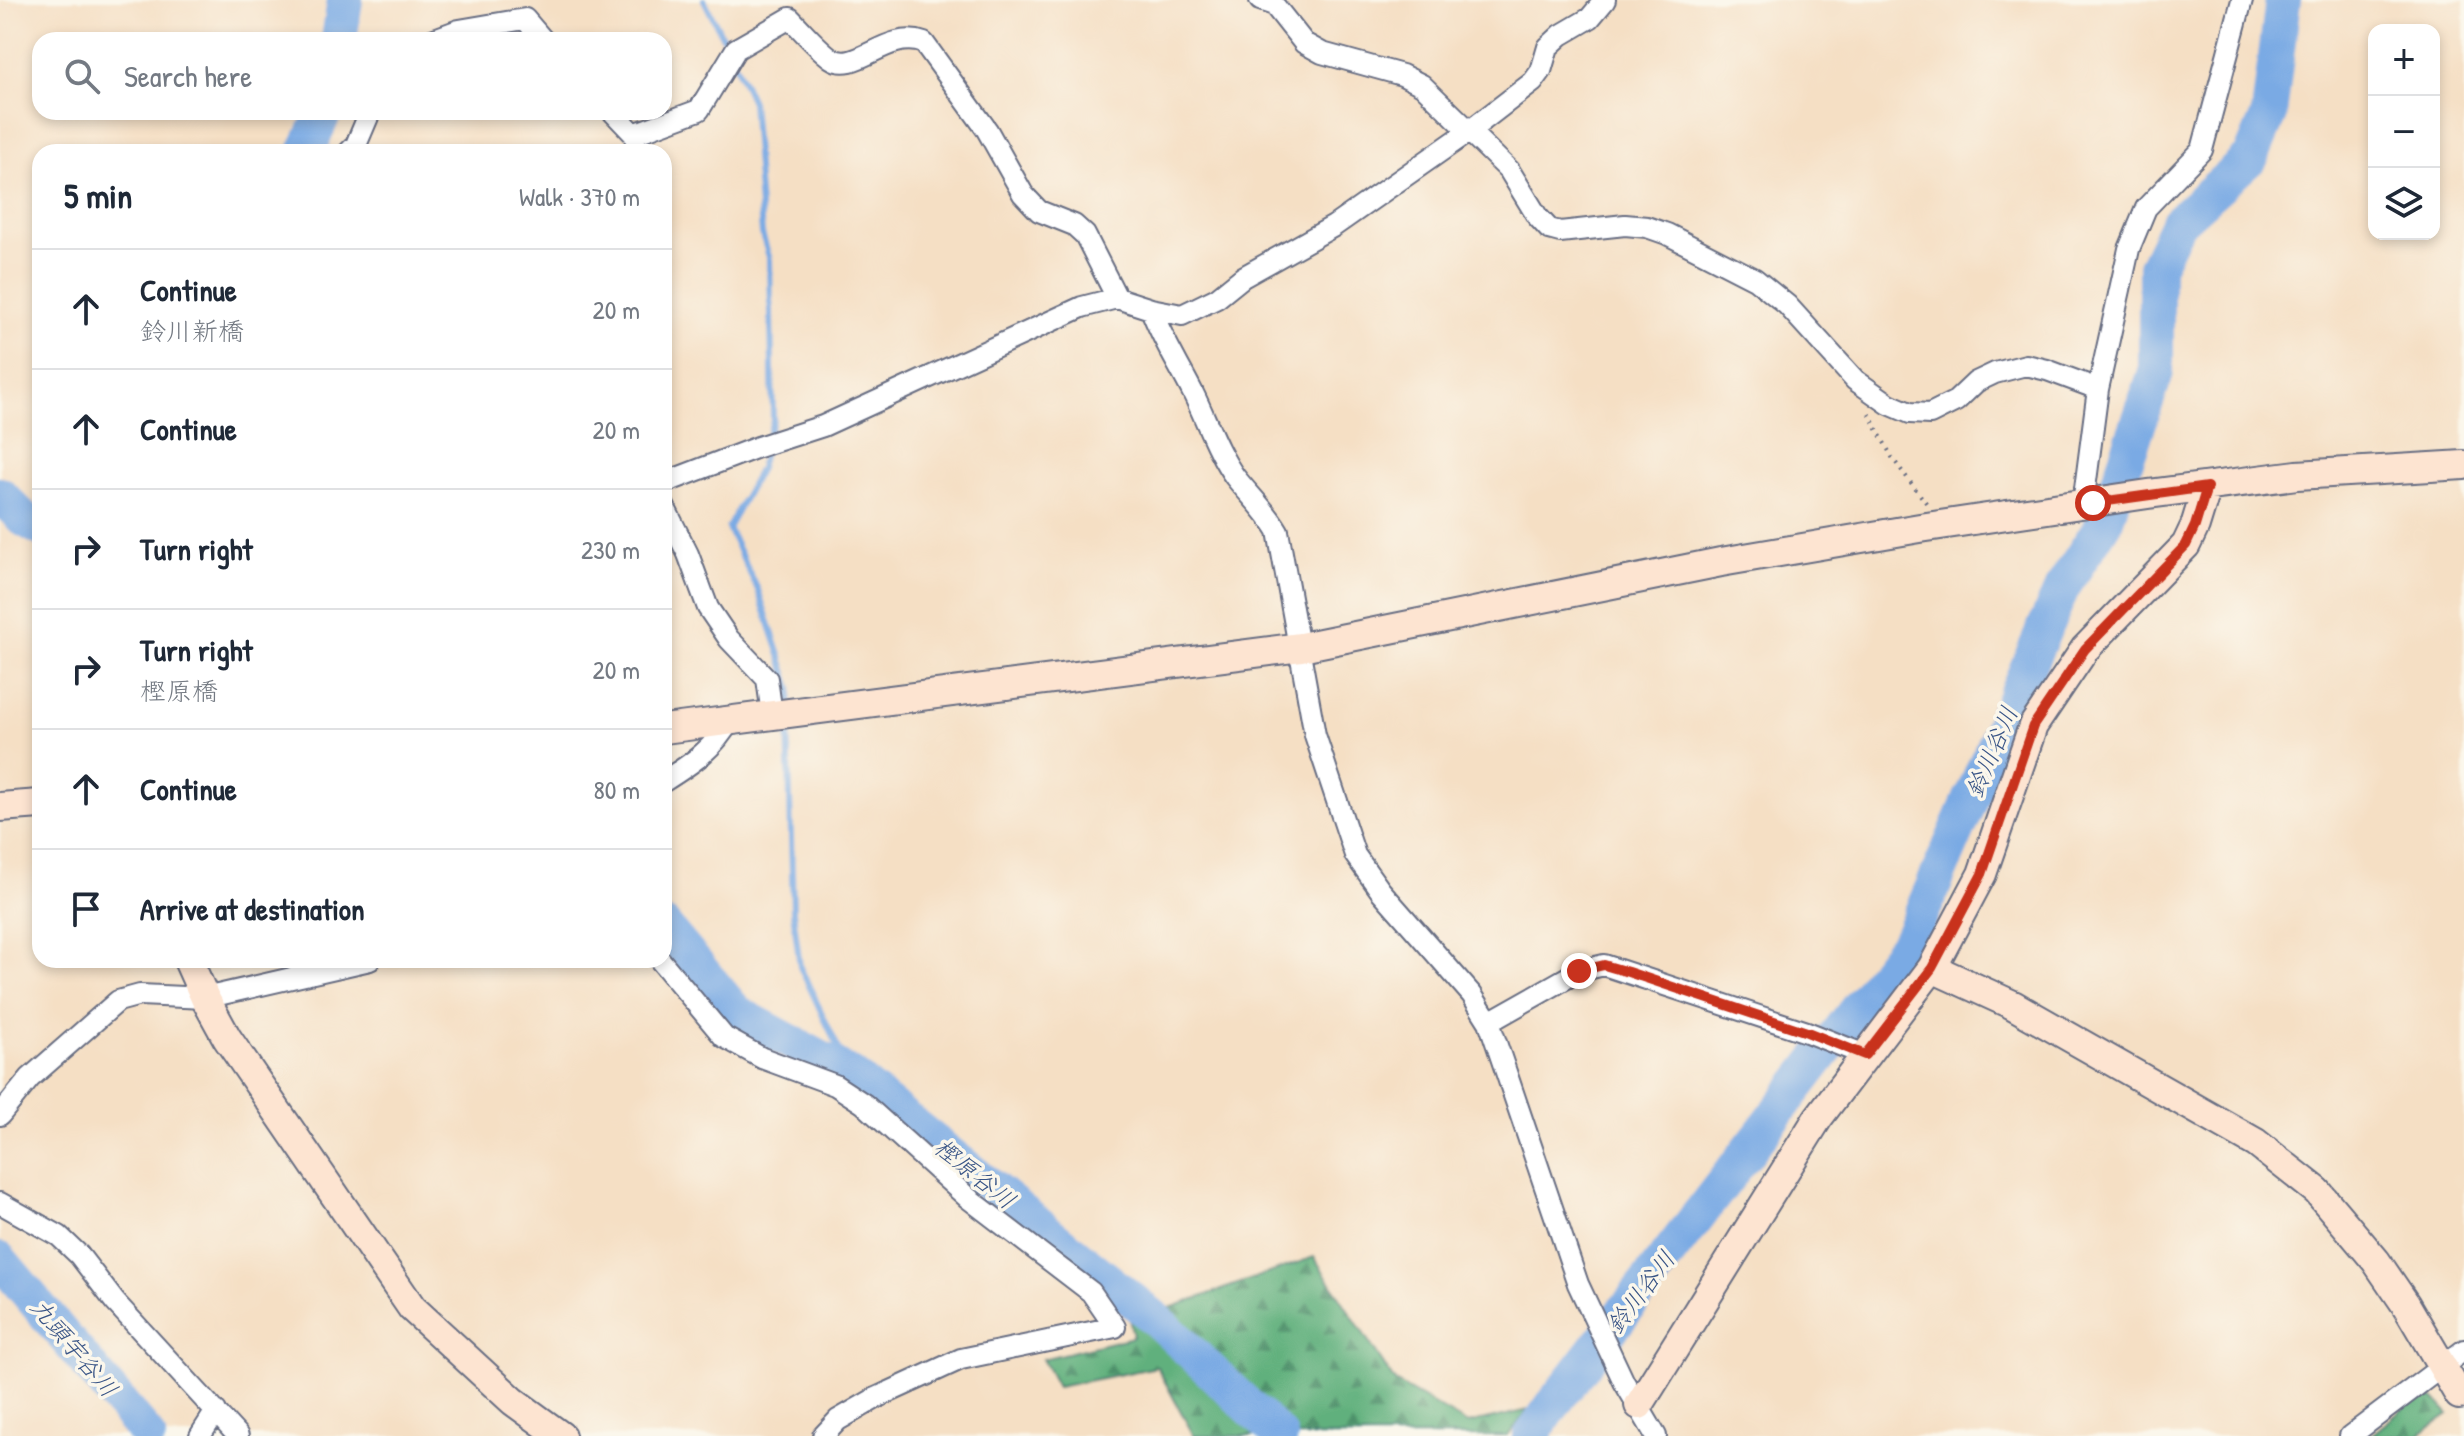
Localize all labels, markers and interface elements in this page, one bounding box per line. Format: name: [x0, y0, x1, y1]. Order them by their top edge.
map controls: [2368, 24, 2440, 240]
button: +: [2368, 24, 2440, 96]
search box: [32, 32, 672, 120]
icon: search: [60, 54, 104, 98]
text: Search here: [124, 56, 252, 96]
button: −: [2368, 96, 2440, 168]
button: layers: [2368, 168, 2440, 240]
text: 5 min: [64, 173, 132, 219]
text: Walk · 370 m: [519, 179, 640, 214]
text: Continue: [140, 270, 237, 310]
icon: ahead: [64, 287, 108, 331]
text: 20 m: [593, 292, 640, 327]
text: 鈴川新橋: [140, 313, 244, 348]
icon: ahead: [64, 407, 108, 451]
text: Continue: [140, 409, 237, 449]
text: 20 m: [593, 412, 640, 447]
route start: [2075, 485, 2111, 521]
icon: right: [64, 527, 108, 571]
text: Turn right: [140, 529, 253, 569]
text: 230 m: [581, 532, 640, 567]
text: Turn right: [140, 630, 253, 670]
icon: right: [64, 647, 108, 691]
text: 20 m: [593, 652, 640, 687]
text: 樫原橋: [140, 673, 218, 708]
water label: 鈴川谷川: [1958, 701, 2025, 802]
icon: ahead: [64, 767, 108, 811]
text: Continue: [140, 769, 237, 809]
text: 80 m: [593, 772, 640, 807]
icon: arrive: [64, 887, 108, 931]
text: Arrive at destination: [140, 889, 365, 929]
route end: [1561, 953, 1597, 989]
water label: 樫原谷川: [928, 1131, 1023, 1216]
water label: 鈴川谷川: [1599, 1243, 1682, 1339]
water label: 九頭宇谷川: [24, 1291, 126, 1404]

